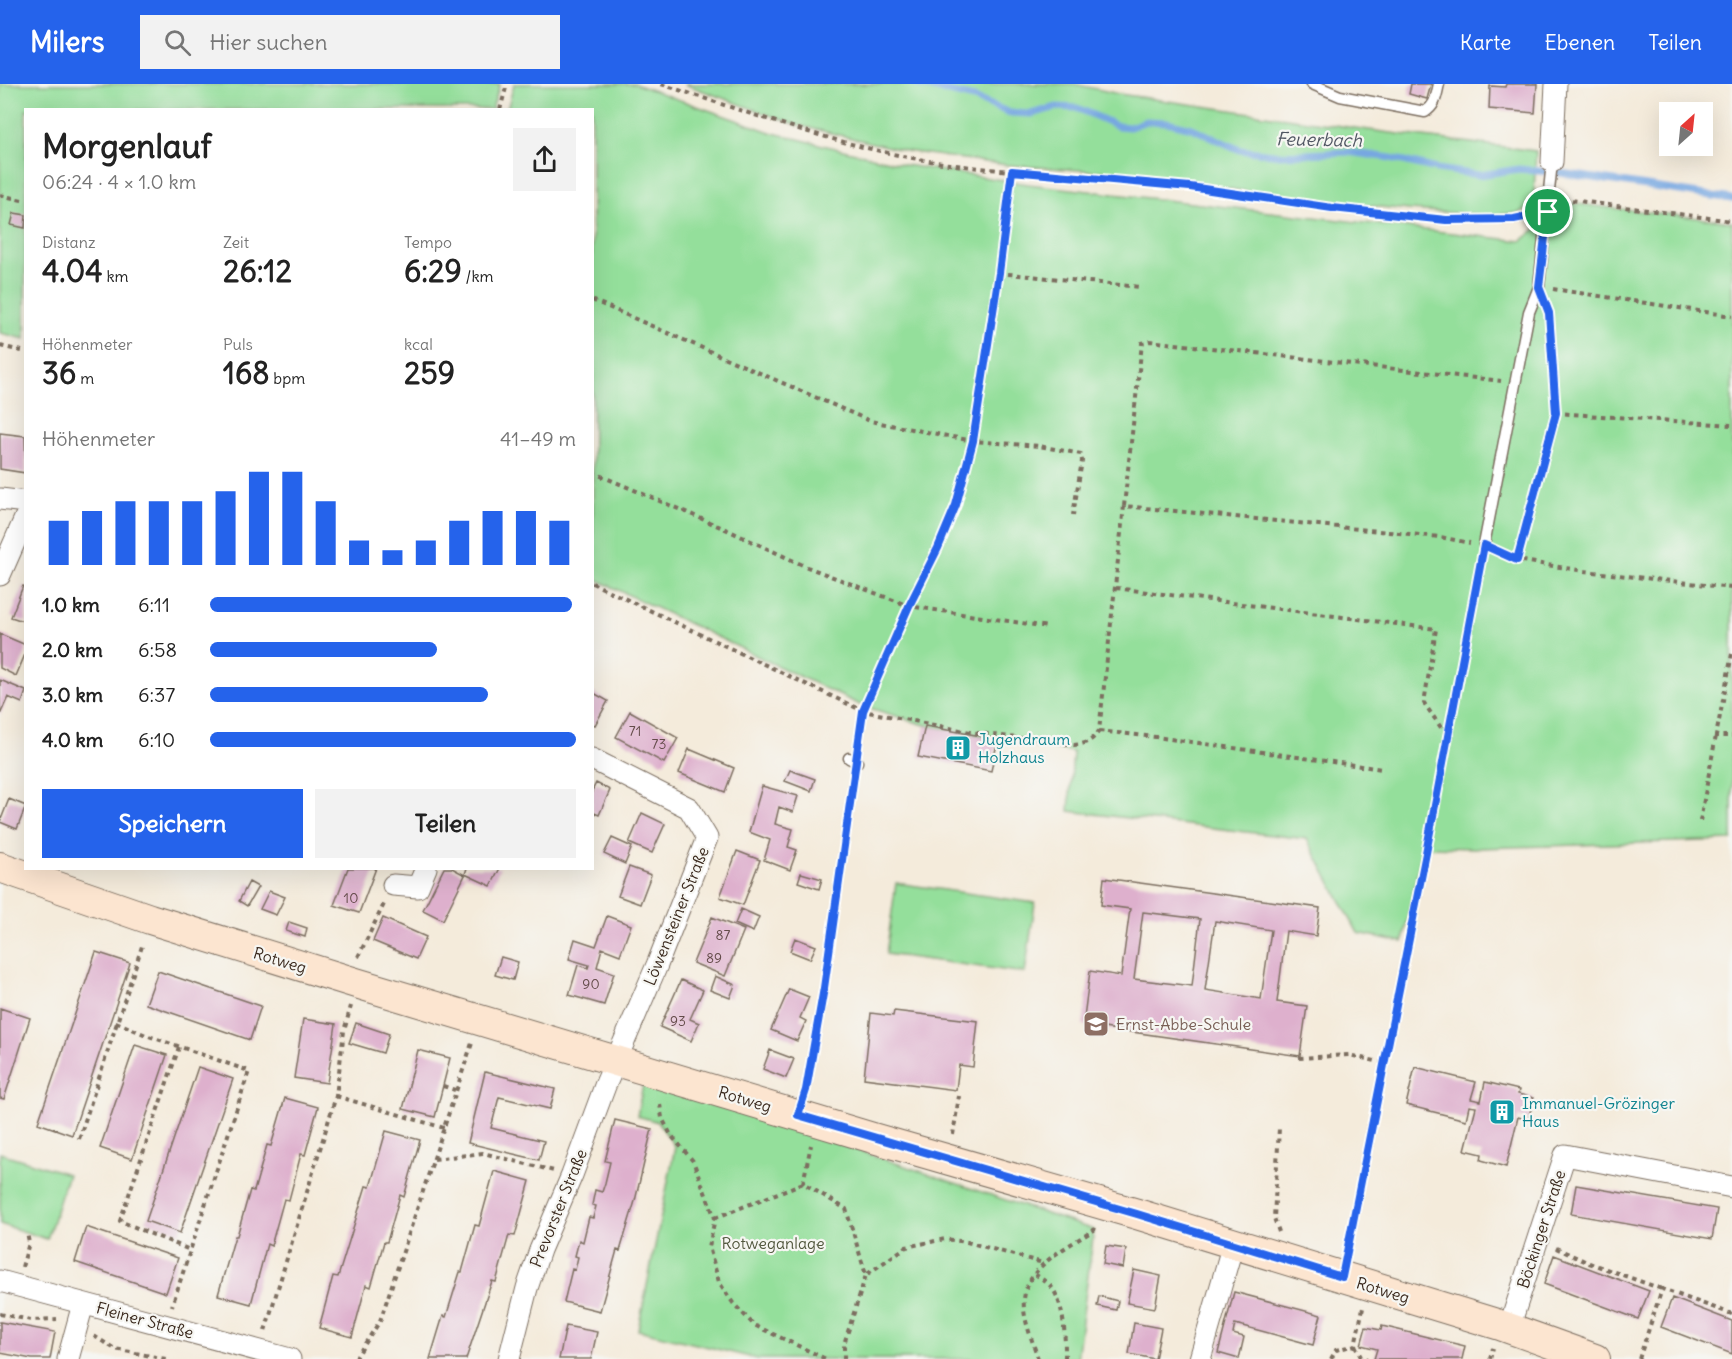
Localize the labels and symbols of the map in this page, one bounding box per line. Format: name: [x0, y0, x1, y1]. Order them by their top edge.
north arrow: [1659, 102, 1713, 156]
water label: Feuerbach: [1276, 127, 1363, 152]
pin: [1522, 186, 1573, 237]
house number: 71: [629, 722, 641, 740]
place label: Jugendraum Holzhaus: [978, 729, 1070, 767]
building icon: Jugendraum Holzhaus: [943, 733, 973, 763]
house number: 73: [652, 735, 666, 753]
street label: Löwensteiner Straße: [639, 844, 713, 988]
house number: 10: [344, 889, 358, 907]
house number: 87: [716, 926, 731, 944]
street label: Rotweg: [251, 942, 309, 978]
house number: 89: [706, 949, 722, 967]
house number: 90: [582, 975, 600, 993]
school or university icon: Ernst-Abbe-Schule: [1081, 1009, 1111, 1039]
house number: 93: [670, 1012, 686, 1030]
place label: Ernst-Abbe-Schule: [1116, 1014, 1251, 1034]
street label: Rotweg: [716, 1081, 774, 1117]
place label: Immanuel-Grözinger Haus: [1522, 1093, 1675, 1131]
building icon: Immanuel-Grözinger Haus: [1487, 1097, 1517, 1127]
street label: Prevorster Straße: [525, 1146, 591, 1270]
street label: Böckinger Straße: [1512, 1167, 1570, 1291]
park label: Rotweganlage: [721, 1233, 825, 1253]
street label: Rotweg: [1354, 1272, 1412, 1308]
street label: Fleiner Straße: [94, 1297, 196, 1343]

